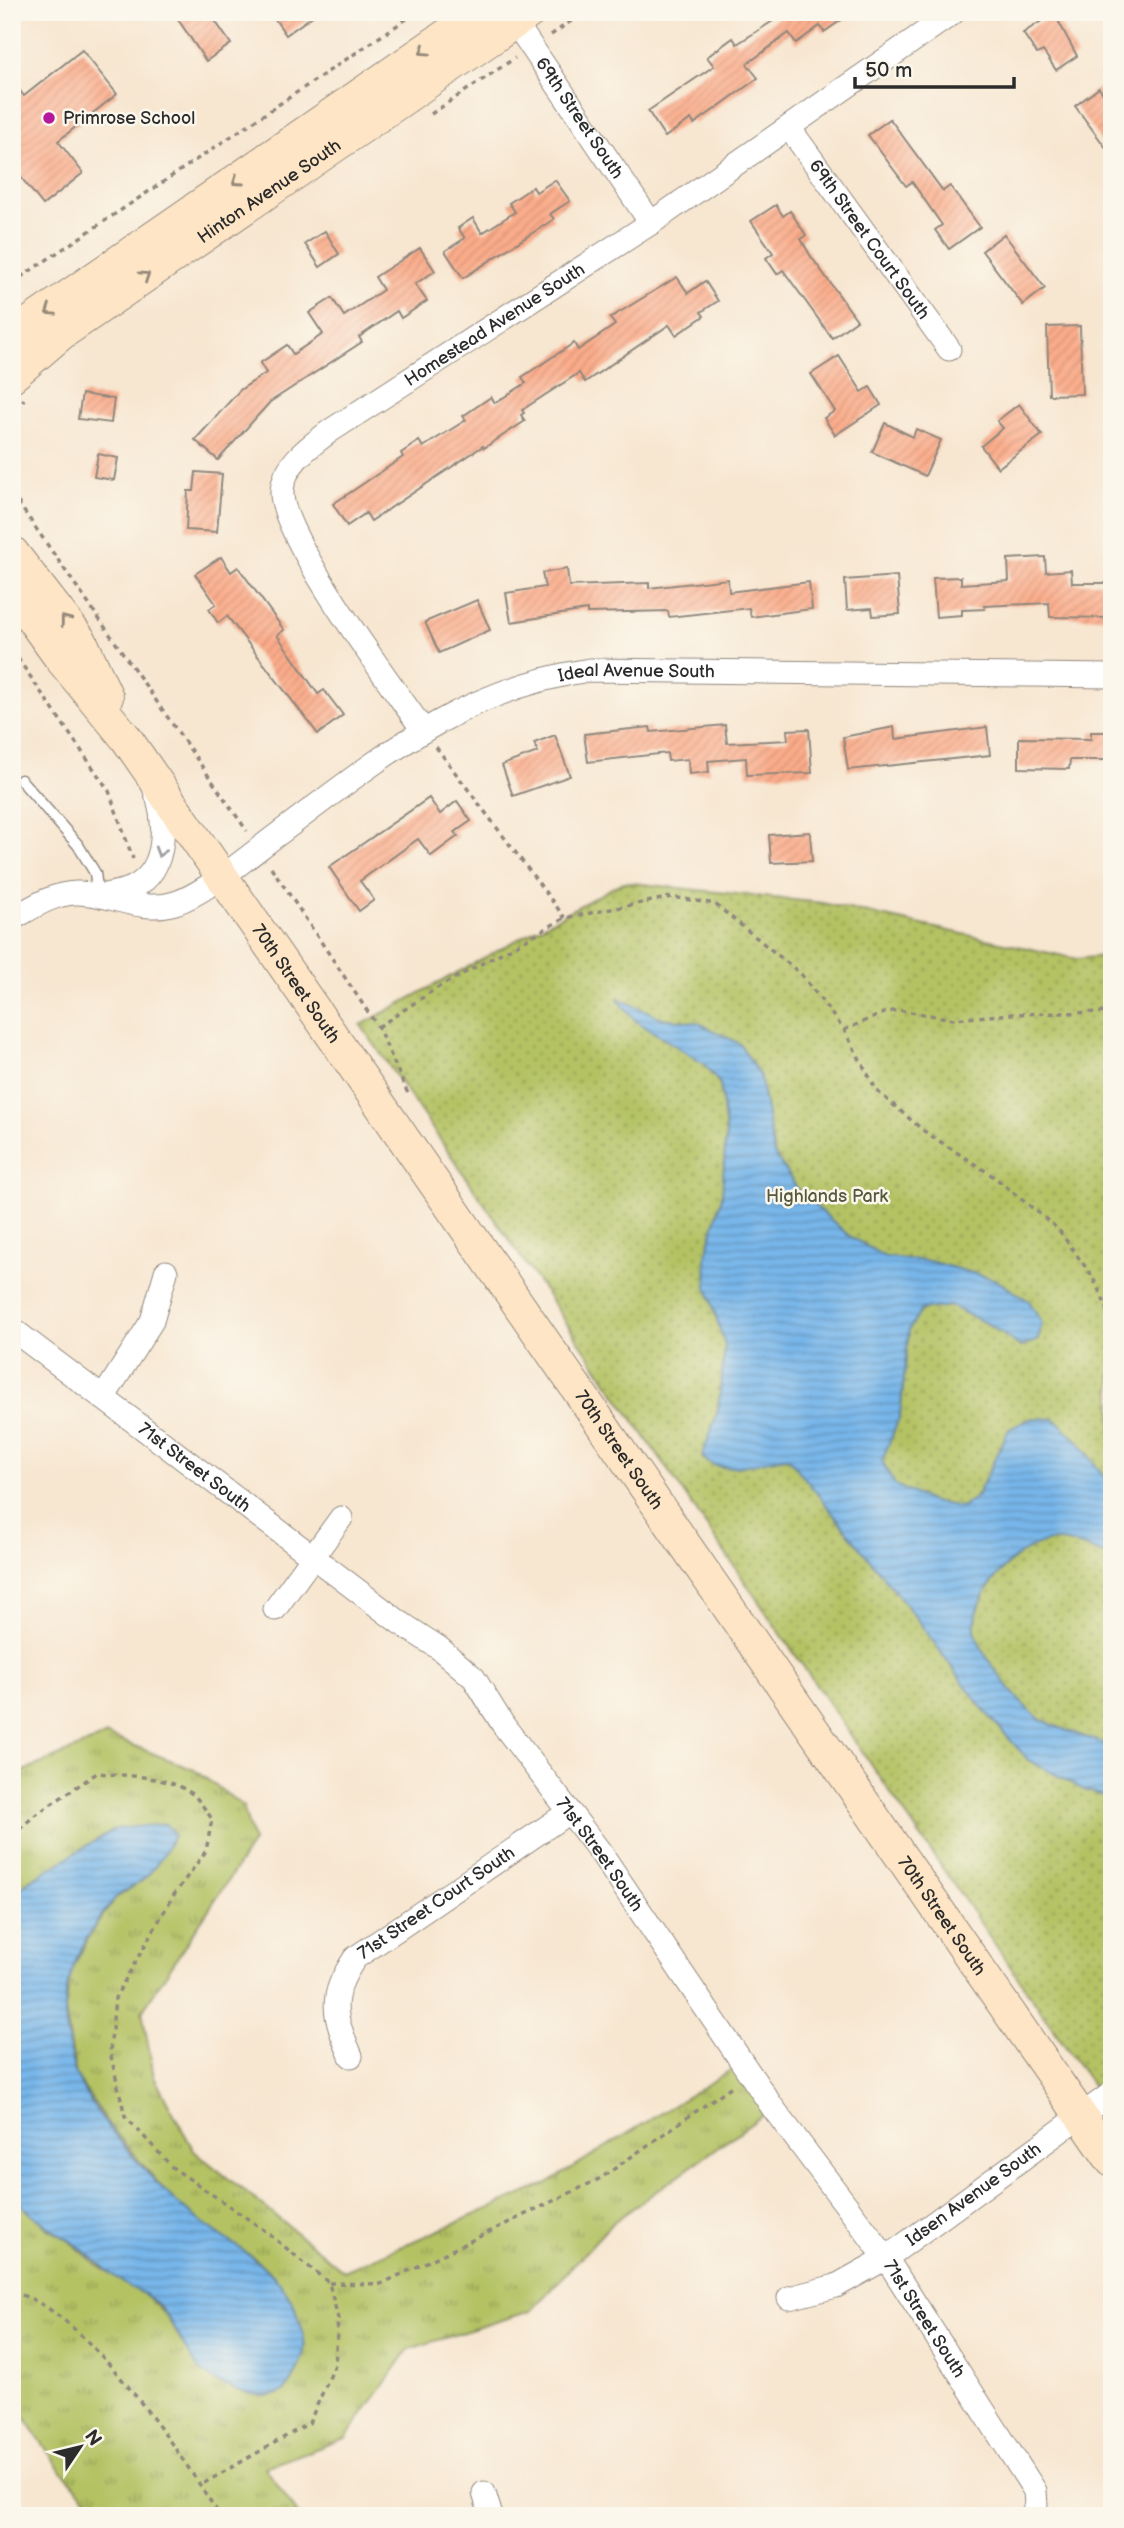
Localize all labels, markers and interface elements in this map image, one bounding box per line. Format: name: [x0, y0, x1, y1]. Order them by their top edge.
one-way arrow: [418, 43, 431, 56]
scale bar: [855, 46, 1014, 90]
street label: 69th Street South: [531, 53, 628, 183]
text: 50 m: [865, 58, 912, 83]
place label: Primrose School: [63, 108, 195, 129]
marker: Primrose School: [41, 110, 57, 126]
street label: Hinton Avenue South: [193, 135, 345, 248]
street label: 69th Street Court South: [805, 155, 934, 323]
one-way arrow: [232, 173, 245, 185]
street label: Homestead Avenue South: [401, 258, 589, 390]
one-way arrow: [137, 272, 150, 284]
one-way arrow: [45, 303, 58, 315]
one-way arrow: [61, 616, 74, 628]
street label: Ideal Avenue South: [556, 659, 715, 686]
one-way arrow: [153, 846, 168, 858]
street label: 70th Street South: [248, 920, 345, 1047]
park label: Highlands Park: [766, 1186, 888, 1207]
street label: 70th Street South: [571, 1386, 668, 1513]
street label: 71st Street South: [134, 1418, 255, 1516]
street label: 71st Street South: [552, 1793, 648, 1915]
street label: 71st Street Court South: [354, 1842, 519, 1964]
street label: 70th Street South: [894, 1852, 991, 1979]
street label: Idsen Avenue South: [902, 2138, 1045, 2250]
street label: 71st Street South: [880, 2256, 970, 2381]
north arrow: [46, 2412, 116, 2482]
text: N: [79, 2426, 106, 2451]

